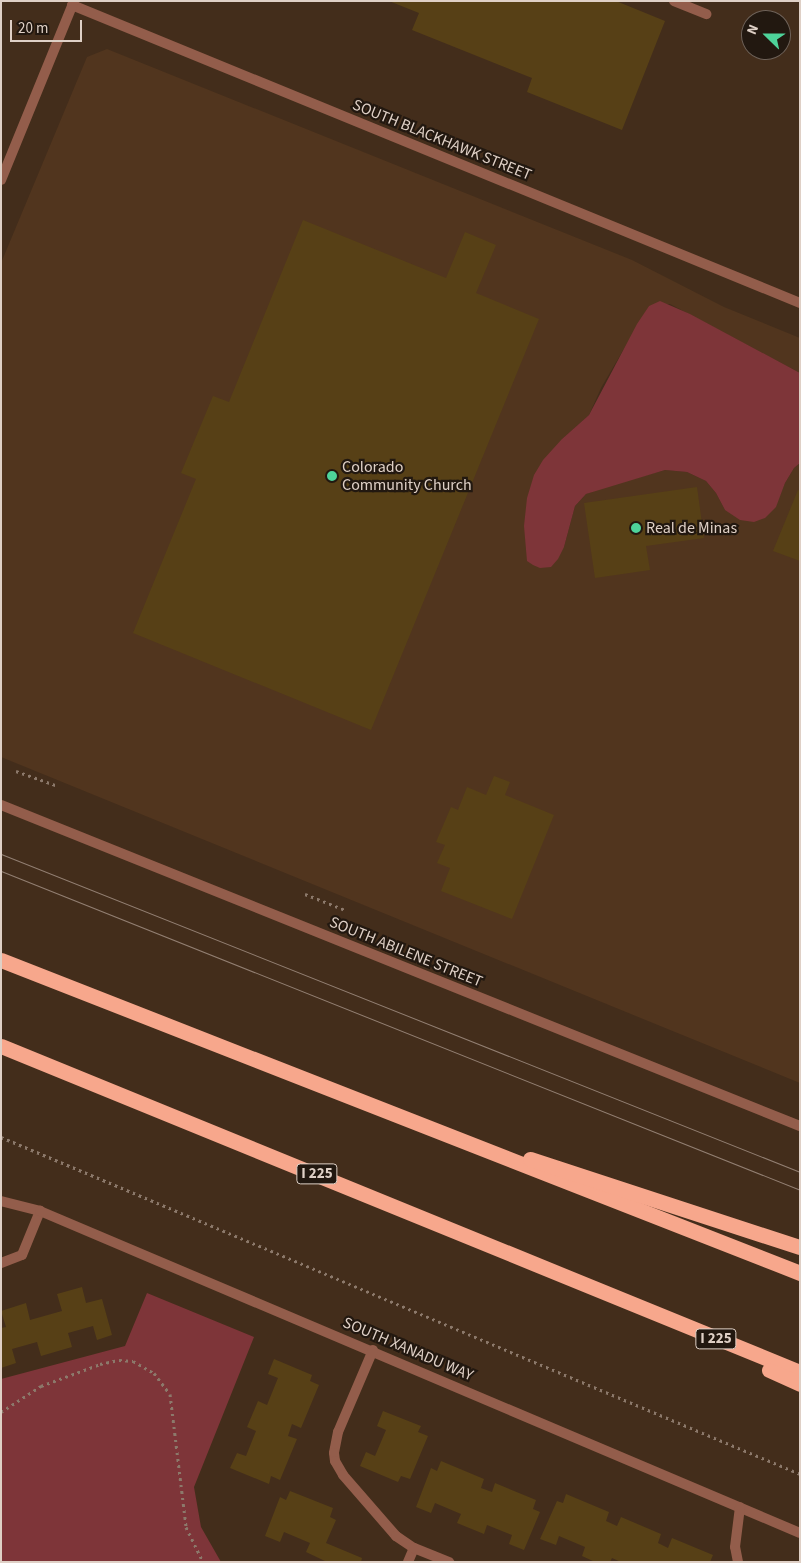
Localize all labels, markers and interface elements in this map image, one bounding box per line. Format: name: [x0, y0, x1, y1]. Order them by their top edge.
scale bar: [12, 10, 85, 42]
north arrow: [741, 10, 791, 60]
text: 20 m: [18, 18, 48, 39]
text: N: [742, 22, 764, 38]
street label: SOUTH BLACKHAWK STREET: [350, 95, 534, 185]
place label: Colorado Community Church: [342, 457, 472, 495]
marker: Colorado Community Church: [326, 470, 338, 482]
place label: Real de Minas: [646, 518, 737, 538]
marker: Real de Minas: [630, 522, 642, 534]
street label: SOUTH ABILENE STREET: [327, 912, 485, 992]
road number: I 225: [296, 1162, 338, 1186]
street label: SOUTH XANADU WAY: [340, 1313, 476, 1385]
road number: I 225: [695, 1326, 737, 1352]

